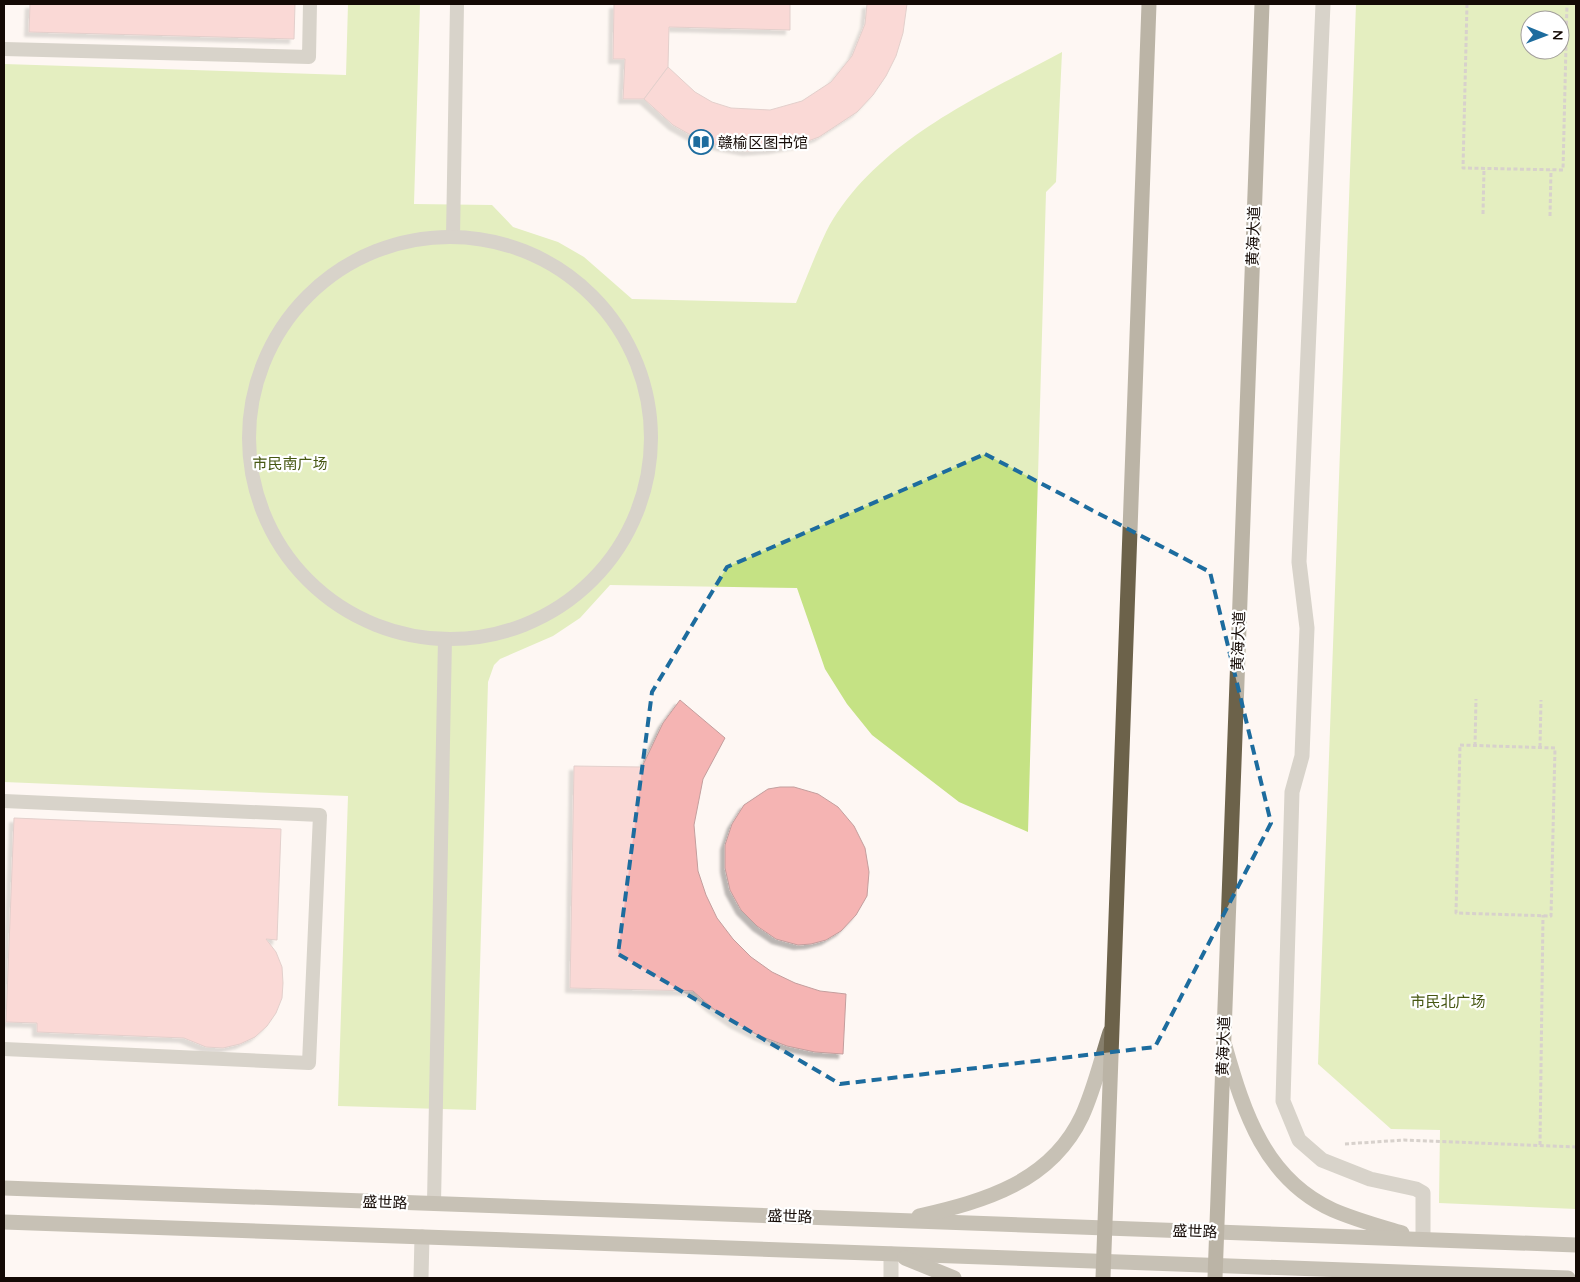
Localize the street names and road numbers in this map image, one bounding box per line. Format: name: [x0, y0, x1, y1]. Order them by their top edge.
street label: 黄海大道: [1242, 206, 1264, 266]
street label: 黄海大道: [1227, 611, 1249, 671]
street label: 黄海大道: [1212, 1016, 1234, 1076]
street label: 盛世路: [362, 1192, 408, 1212]
street label: 盛世路: [767, 1206, 813, 1226]
street label: 盛世路: [1172, 1221, 1218, 1241]

